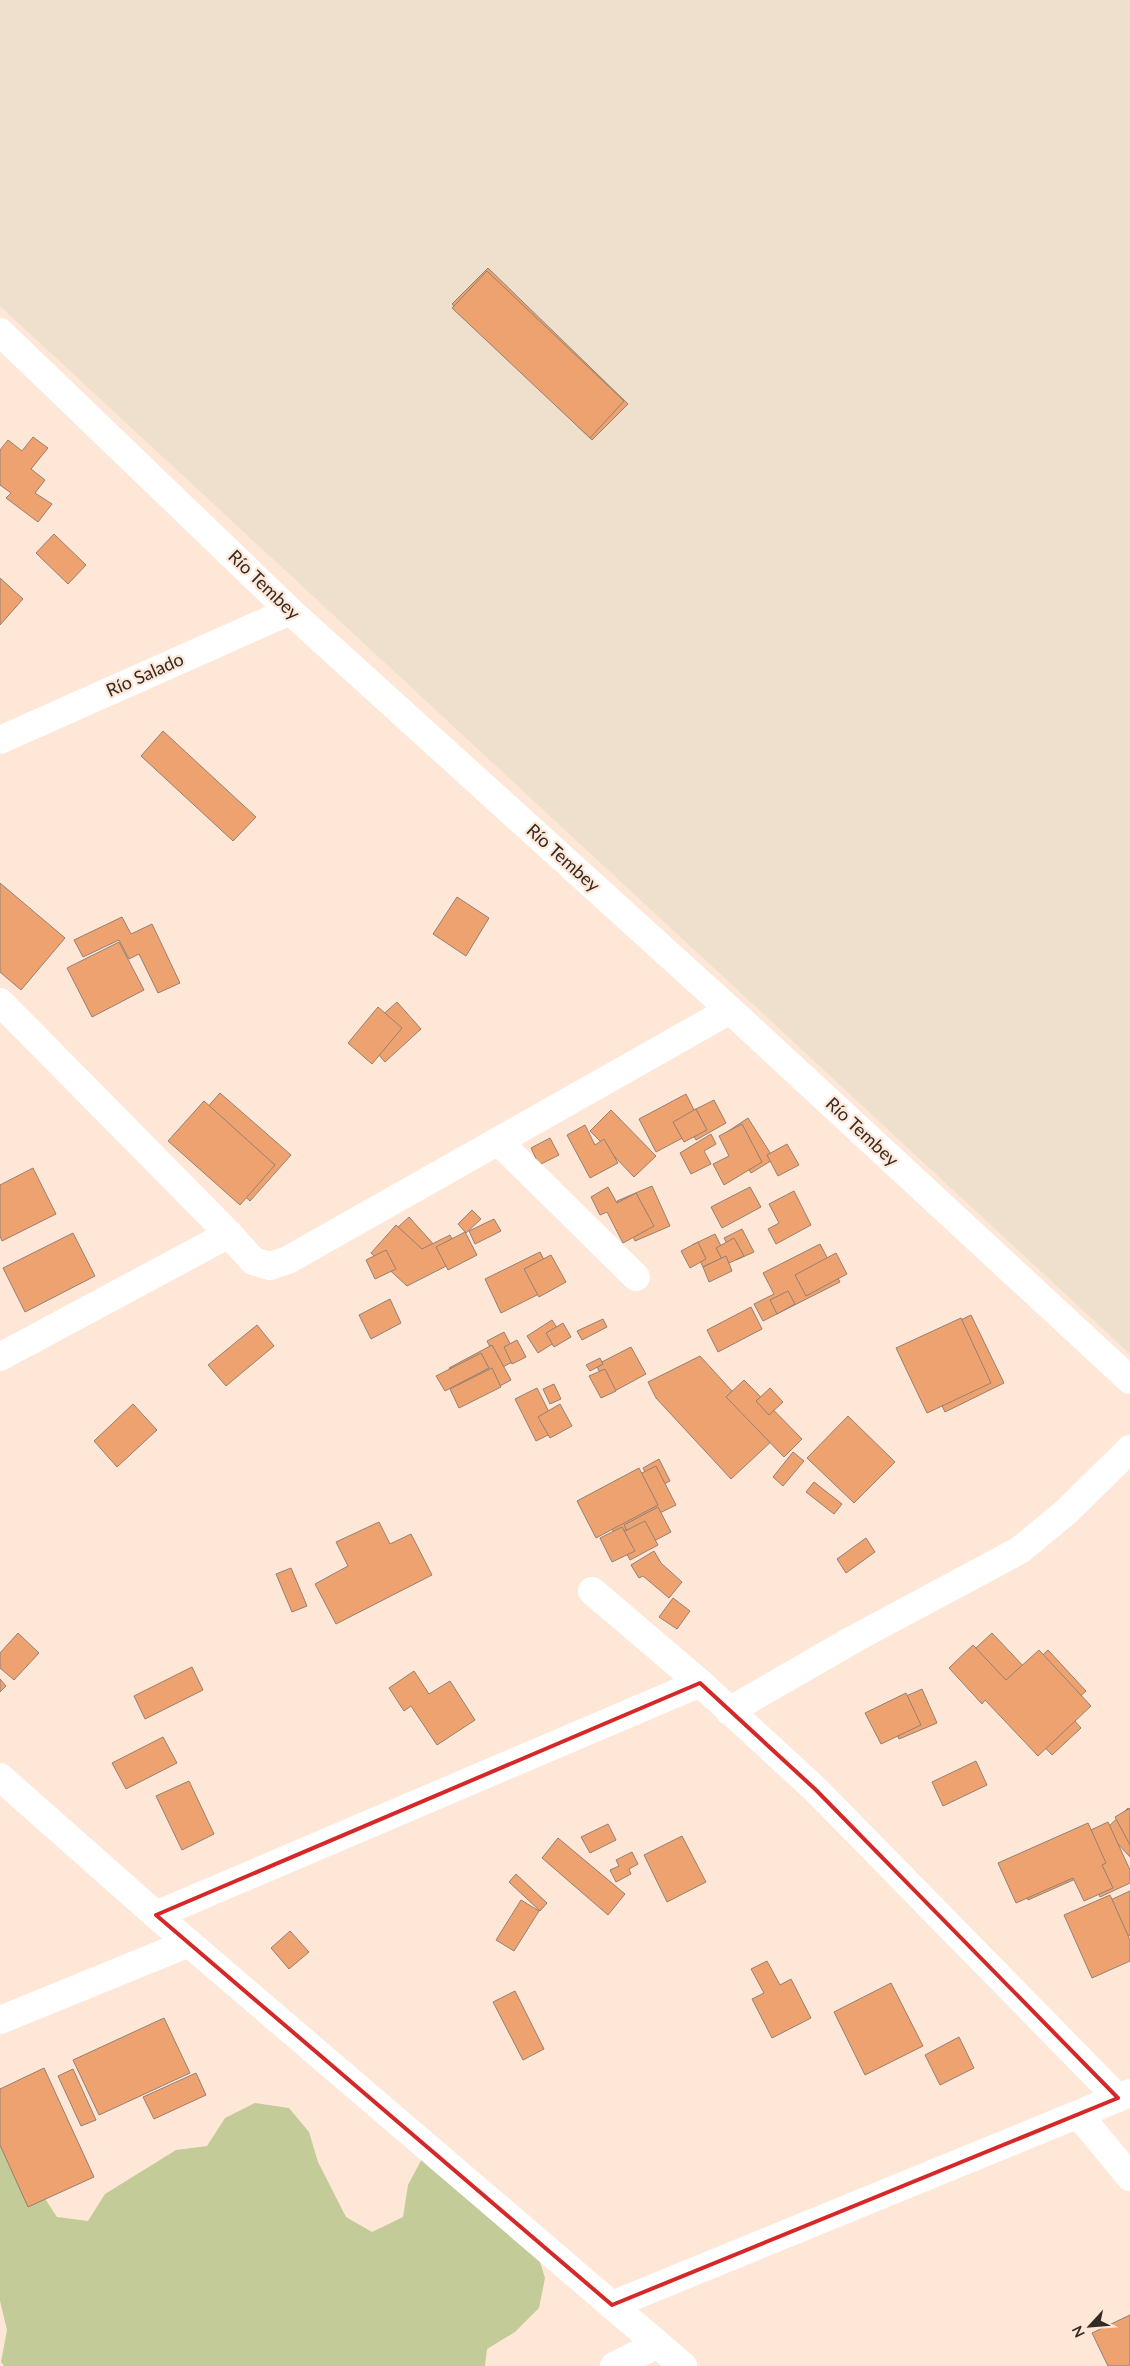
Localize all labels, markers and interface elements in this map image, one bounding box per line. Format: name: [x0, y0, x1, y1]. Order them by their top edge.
street label: Río Tembey: [224, 545, 306, 624]
street label: Río Salado: [102, 647, 187, 701]
street label: Río Tembey: [522, 819, 605, 896]
street label: Río Tembey: [822, 1092, 904, 1171]
north arrow: [1065, 2301, 1115, 2351]
text: N: [1068, 2323, 1088, 2340]

